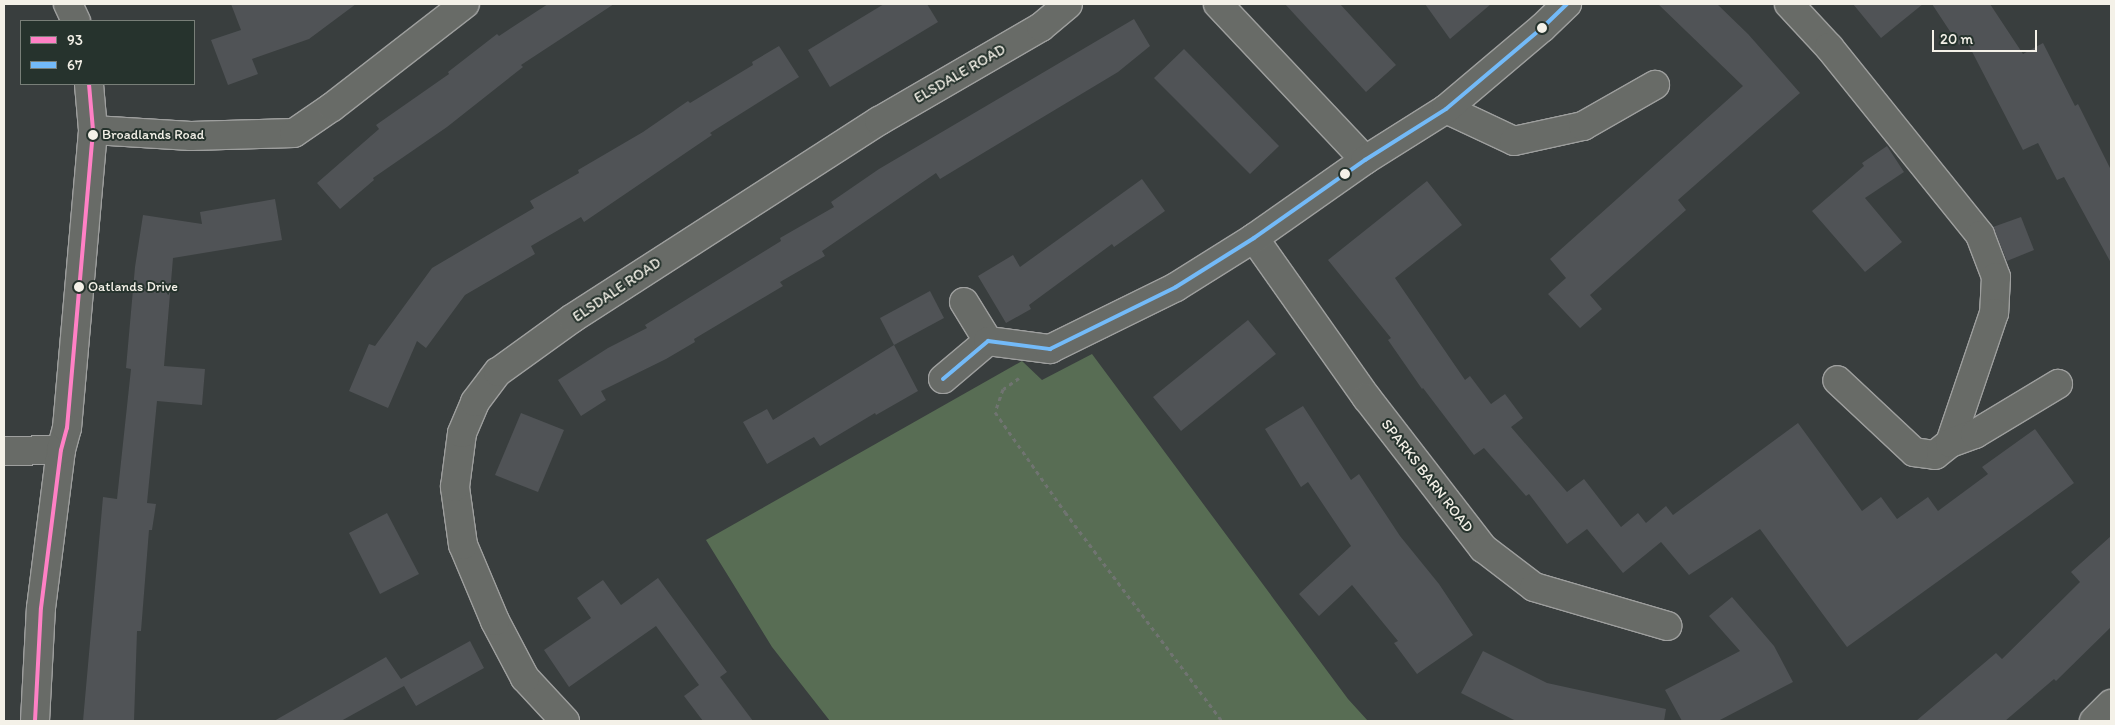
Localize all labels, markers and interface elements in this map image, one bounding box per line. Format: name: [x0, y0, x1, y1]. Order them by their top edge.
legend: [20, 20, 195, 85]
scale bar: [1935, 20, 2040, 52]
unlabelled marker: [1537, 23, 1547, 33]
text: 20 m: [1940, 30, 1973, 48]
text: 93: [67, 31, 83, 49]
street label: ELSDALE ROAD: [911, 41, 1009, 107]
text: 67: [67, 56, 82, 74]
place label: Broadlands Road: [102, 127, 204, 143]
marker: Broadlands Road: [88, 130, 98, 140]
unlabelled marker: [1340, 169, 1350, 179]
street label: ELSDALE ROAD: [570, 254, 664, 326]
place label: Oatlands Drive: [88, 279, 178, 295]
marker: Oatlands Drive: [74, 282, 84, 292]
street label: SPARKS BARN ROAD: [1377, 416, 1477, 536]

